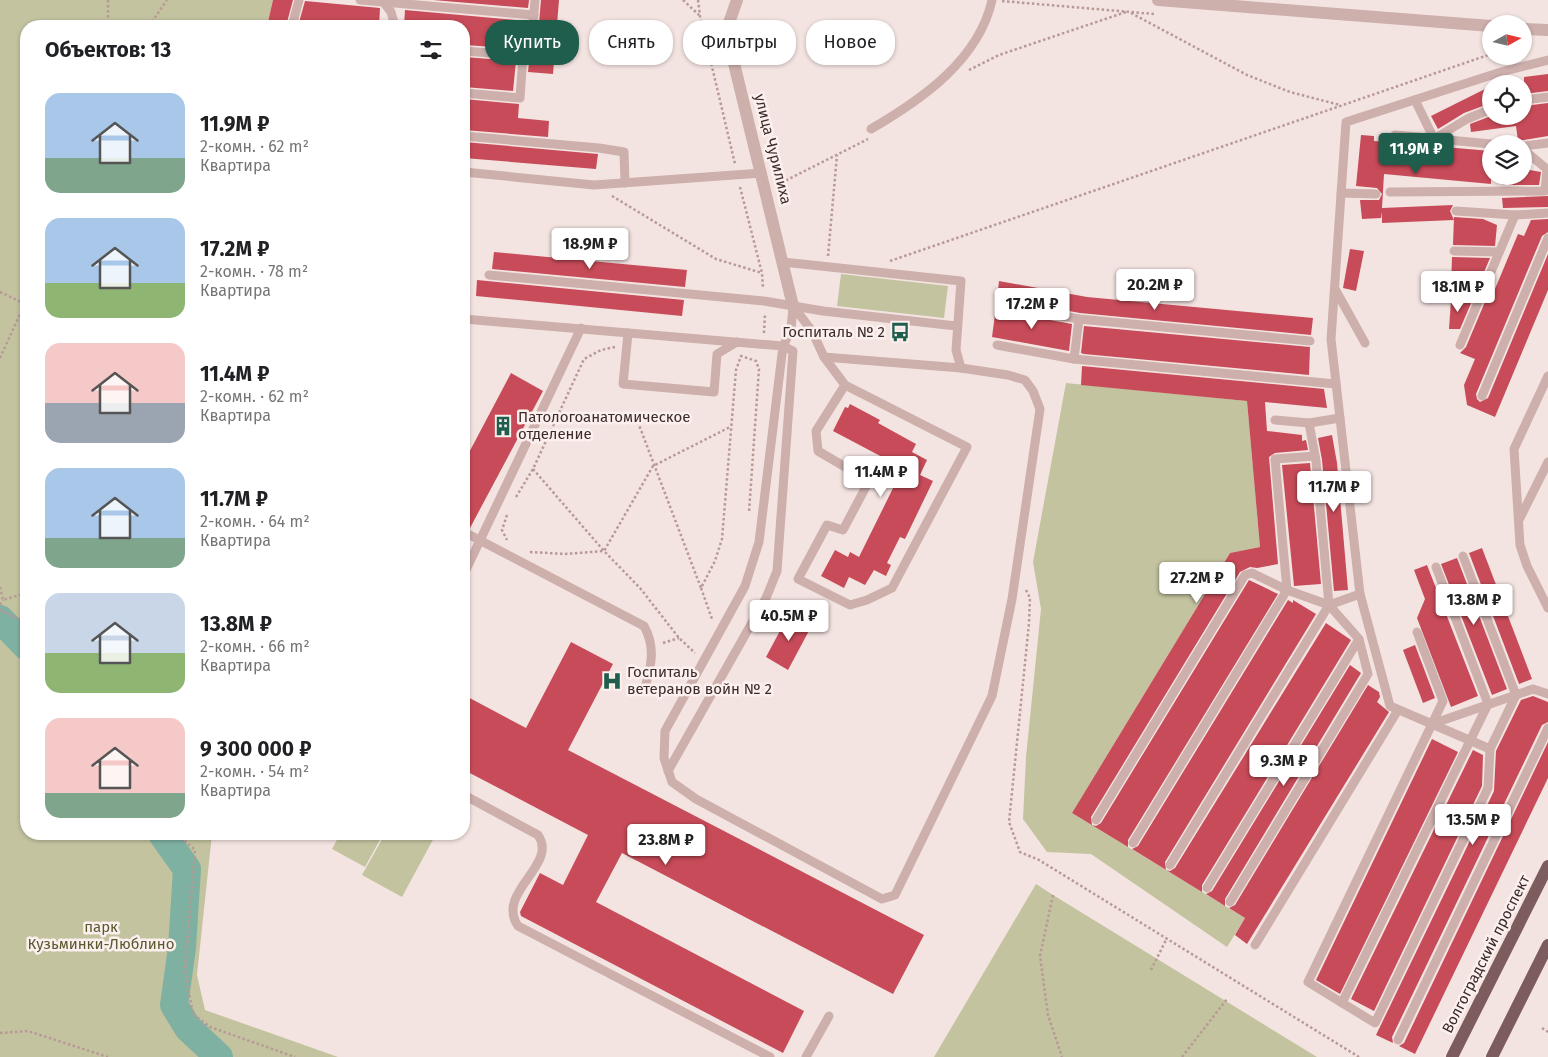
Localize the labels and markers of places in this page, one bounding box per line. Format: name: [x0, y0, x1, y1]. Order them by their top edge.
pin: 11.9M ₽: [1370, 132, 1462, 175]
pin: 18.9M ₽: [544, 228, 636, 270]
pin: 20.2M ₽: [1109, 268, 1201, 311]
pin: 18.1M ₽: [1412, 270, 1504, 313]
pin: 17.2M ₽: [986, 288, 1078, 330]
bus stop icon: Госпиталь № 2: [889, 321, 911, 343]
place label: Госпиталь № 2: [782, 323, 885, 341]
place label: Патологоанатомическое отделение: [518, 408, 690, 443]
building icon: Патологоанатомическое отделение: [492, 415, 514, 437]
pin: 11.4M ₽: [835, 456, 927, 498]
pin: 11.7M ₽: [1288, 470, 1380, 513]
pin: 27.2M ₽: [1151, 562, 1243, 604]
pin: 13.8M ₽: [1428, 584, 1520, 626]
pin: 40.5M ₽: [743, 600, 835, 642]
place label: Госпиталь ветеранов войн № 2: [627, 663, 772, 698]
hospital icon: Госпиталь ветеранов войн № 2: [601, 670, 623, 692]
pin: 9.3M ₽: [1243, 744, 1325, 787]
pin: 13.5M ₽: [1427, 804, 1519, 846]
pin: 23.8M ₽: [620, 824, 712, 866]

